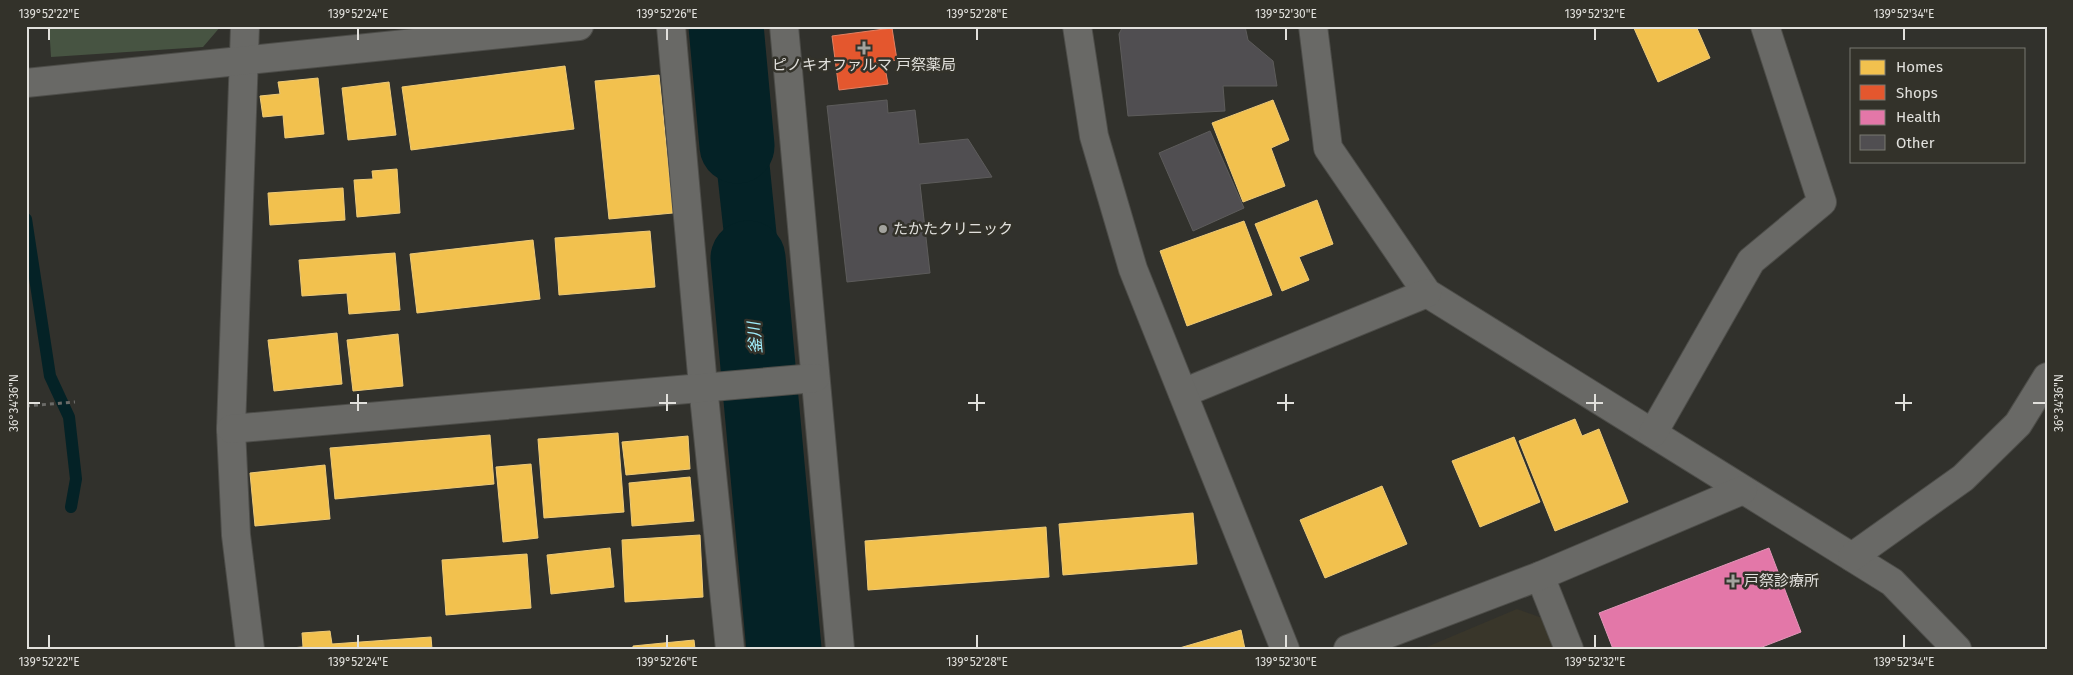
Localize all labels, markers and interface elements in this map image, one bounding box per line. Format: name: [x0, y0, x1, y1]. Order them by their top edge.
text: 139°52'22"E: [18, 7, 80, 21]
text: 139°52'24"E: [328, 7, 388, 21]
text: 139°52'26"E: [636, 7, 698, 21]
text: 139°52'28"E: [946, 7, 1008, 21]
text: 139°52'30"E: [1255, 7, 1317, 21]
text: 139°52'32"E: [1564, 7, 1626, 21]
text: 139°52'34"E: [1874, 7, 1934, 21]
marker: ピノキオファルマ 戸祭薬局: [858, 42, 870, 54]
legend: [1850, 48, 2026, 162]
place label: ピノキオファルマ 戸祭薬局: [772, 56, 956, 74]
text: Homes: [1896, 58, 1943, 76]
text: Shops: [1896, 84, 1938, 102]
text: Health: [1896, 108, 1941, 126]
text: Other: [1896, 134, 1935, 152]
place label: たかたクリニック: [893, 220, 1013, 238]
marker: たかたクリニック: [877, 223, 889, 235]
water label: 釜川: [744, 319, 766, 355]
text: 36°34'36"N: [7, 374, 21, 432]
text: 36°34'36"N: [2052, 374, 2066, 432]
place label: 戸祭診療所: [1744, 572, 1819, 590]
marker: 戸祭診療所: [1726, 574, 1740, 588]
text: 139°52'22"E: [18, 655, 80, 669]
text: 139°52'24"E: [328, 655, 388, 669]
text: 139°52'26"E: [636, 655, 698, 669]
text: 139°52'28"E: [946, 655, 1008, 669]
text: 139°52'30"E: [1255, 655, 1317, 669]
text: 139°52'32"E: [1564, 655, 1626, 669]
text: 139°52'34"E: [1874, 655, 1934, 669]

